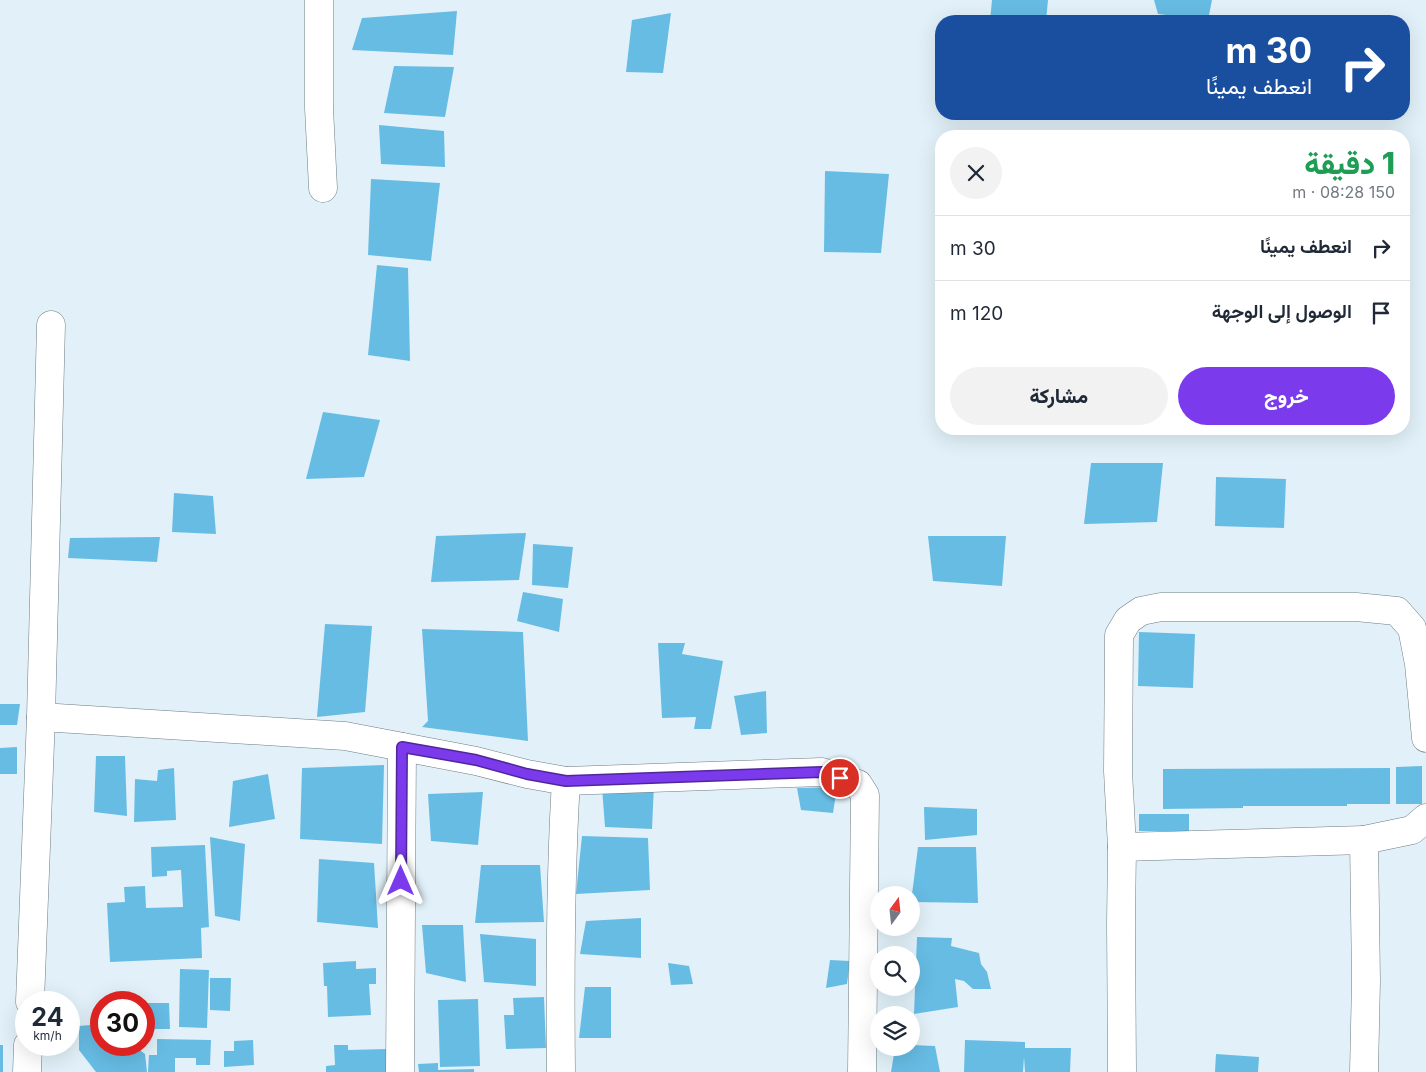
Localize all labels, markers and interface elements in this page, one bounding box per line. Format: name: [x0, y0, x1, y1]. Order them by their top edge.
text: 30 m: [1226, 29, 1312, 71]
icon: right: [1330, 35, 1395, 100]
text: انعطف يمينًا: [1206, 73, 1312, 99]
text: 1 دقيقة: [1304, 145, 1395, 181]
button: close: [950, 147, 1002, 199]
text: 150 m · 08:28: [1292, 182, 1395, 202]
icon: right: [1367, 234, 1395, 262]
text: انعطف يمينًا: [1260, 235, 1352, 258]
text: 30 m: [950, 237, 996, 260]
icon: arrive: [1367, 299, 1395, 327]
text: الوصول إلى الوجهة: [1212, 300, 1352, 323]
text: 120 m: [950, 302, 1003, 325]
button: مشاركة: [950, 367, 1168, 425]
button: خروج: [1178, 367, 1395, 425]
pin: [819, 757, 861, 799]
icon: arrive: [826, 764, 854, 792]
position arrow: [374, 854, 426, 906]
north arrow: [870, 886, 920, 936]
map controls: [870, 886, 920, 1056]
button: search: [870, 946, 920, 996]
speed limit sign: 30: [90, 991, 155, 1056]
text: 24: [31, 1002, 64, 1032]
button: layers: [870, 1006, 920, 1056]
text: km/h: [33, 1028, 62, 1043]

